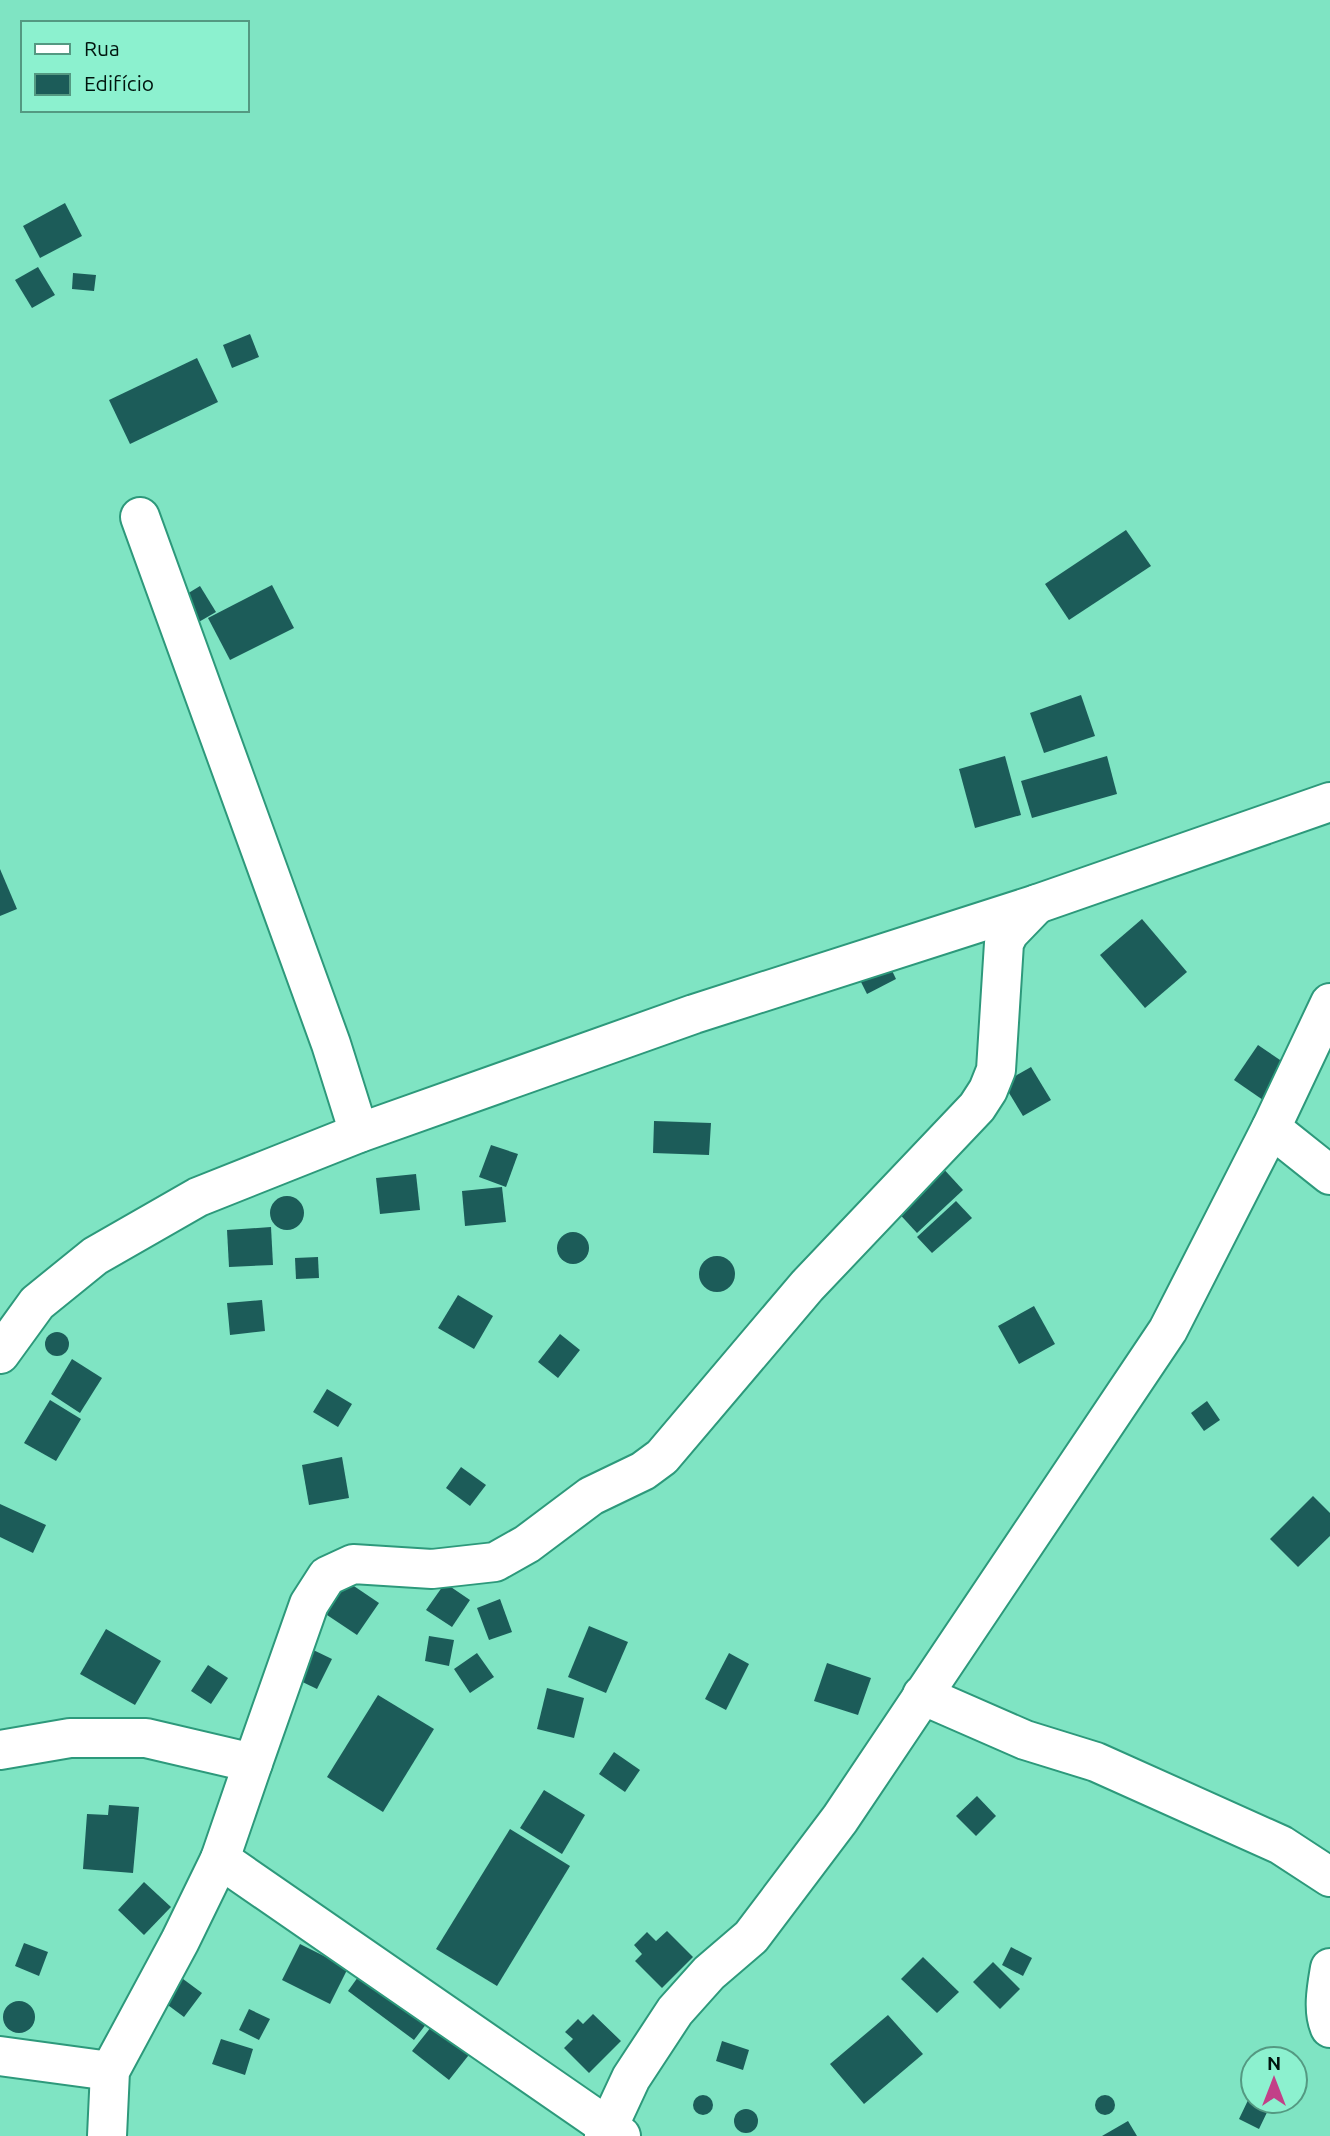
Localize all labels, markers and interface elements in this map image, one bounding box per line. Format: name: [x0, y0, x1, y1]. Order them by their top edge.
legend: [21, 21, 248, 112]
text: Rua: [84, 36, 120, 60]
text: Edifício: [84, 71, 154, 95]
north arrow: [1239, 2045, 1309, 2115]
text: N: [1267, 2052, 1281, 2074]

